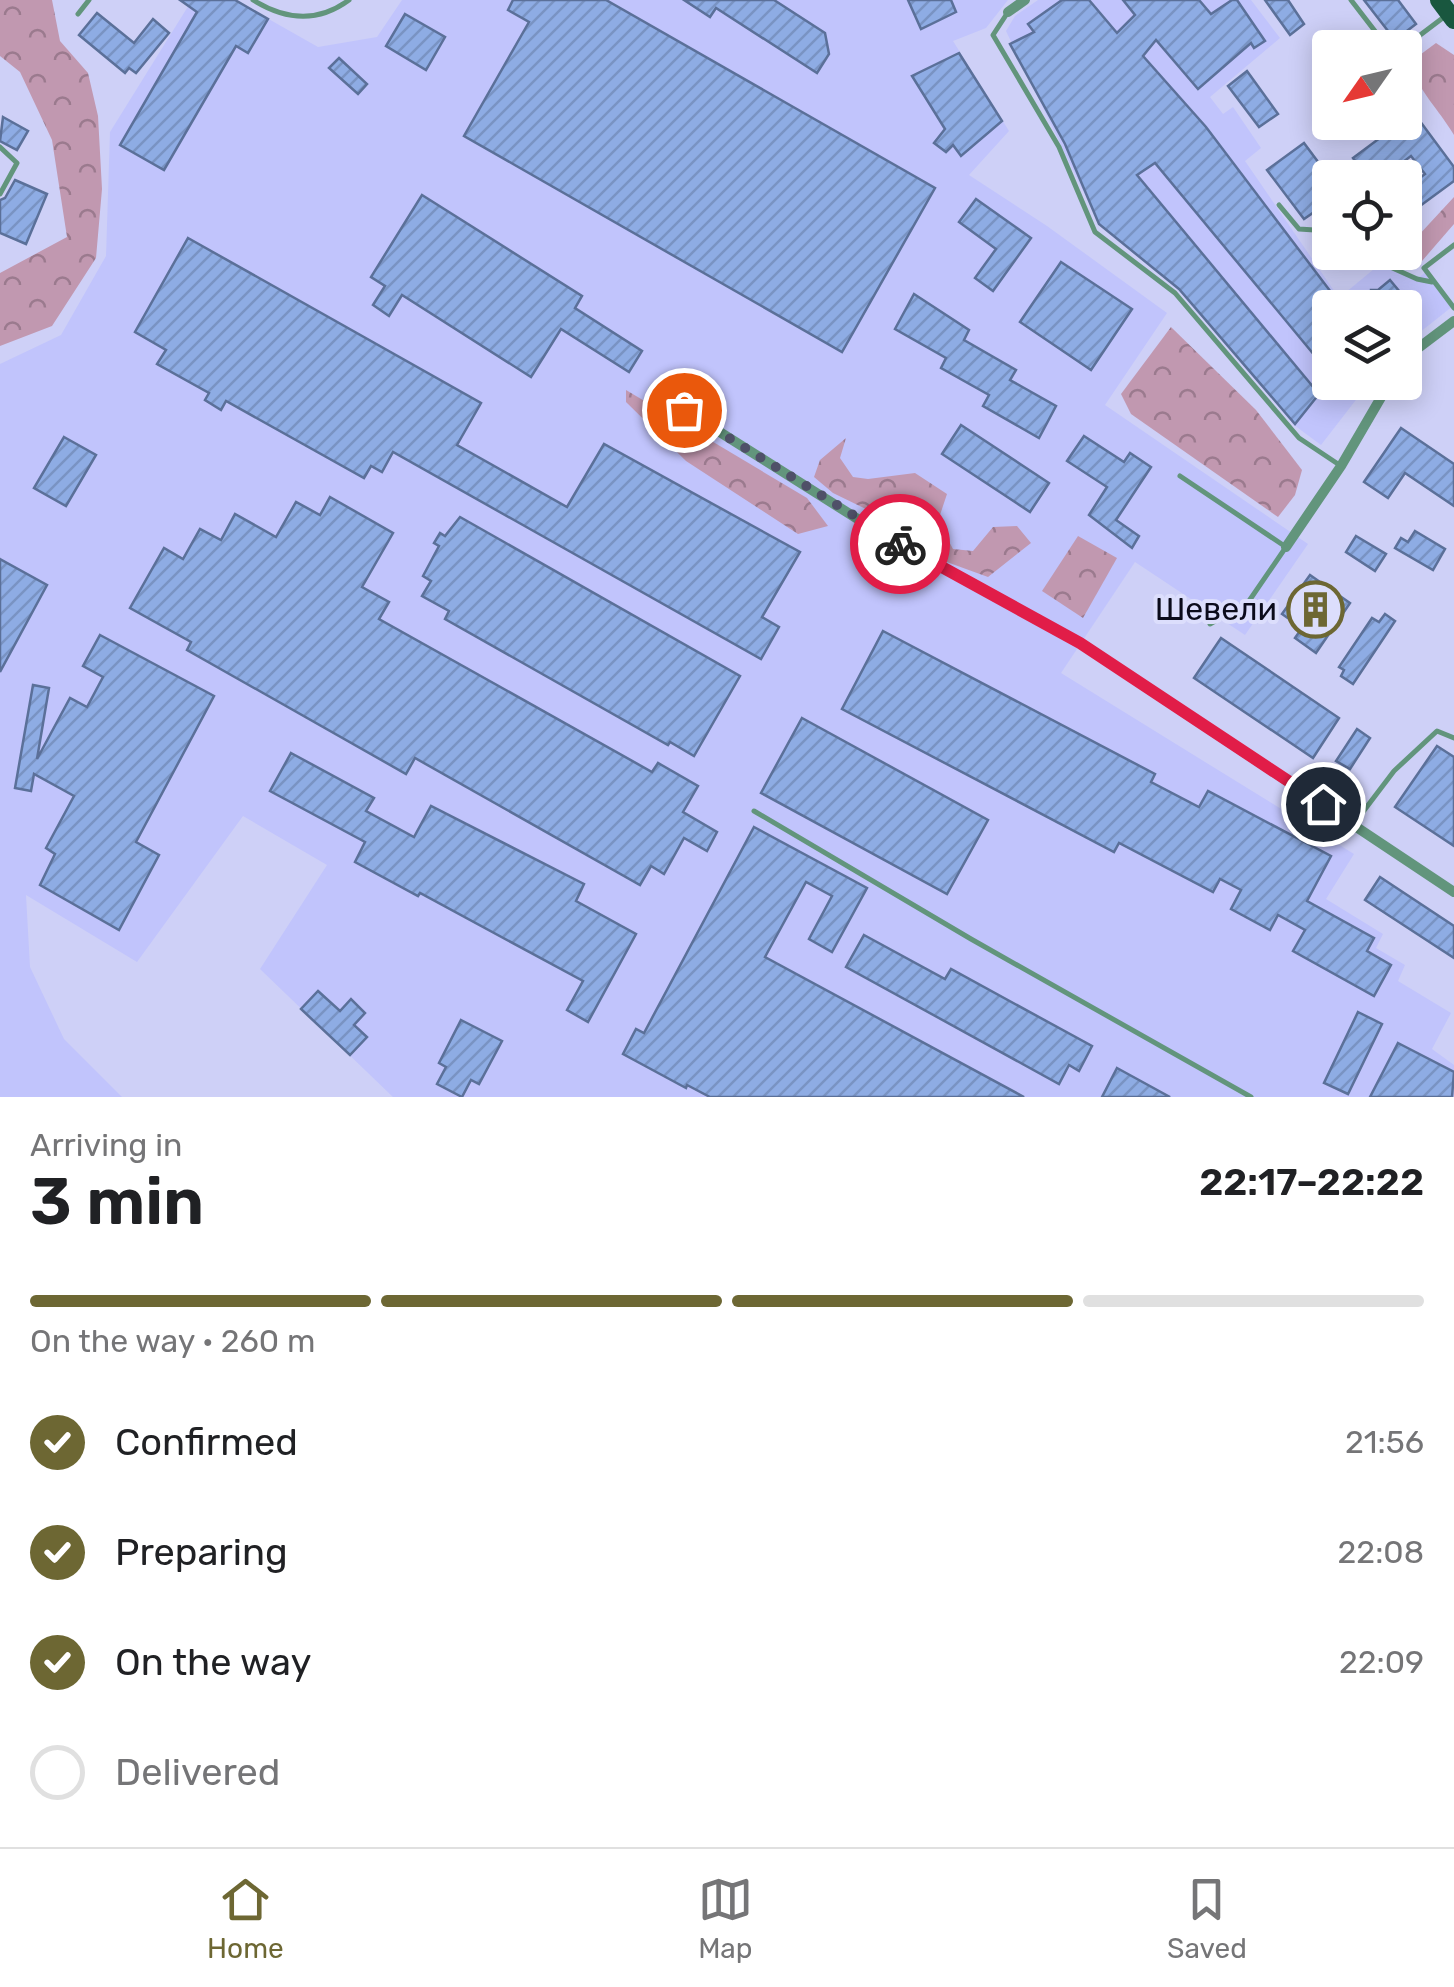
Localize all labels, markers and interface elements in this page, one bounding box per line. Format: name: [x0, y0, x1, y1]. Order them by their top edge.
north arrow: [1312, 30, 1422, 140]
map controls: [1312, 30, 1422, 400]
button: locate: [1312, 160, 1422, 270]
button: layers: [1312, 290, 1422, 400]
pin: [642, 368, 727, 453]
icon: bag: [657, 383, 712, 438]
courier: [850, 494, 950, 594]
icon: bike: [873, 517, 928, 572]
building icon: Шевели: [1286, 579, 1346, 639]
place label: Шевели: [1155, 590, 1277, 628]
pin: [1281, 762, 1366, 847]
icon: home: [1296, 777, 1351, 832]
text: Arriving in: [30, 1126, 182, 1164]
text: 22:17–22:22: [1199, 1159, 1424, 1205]
text: 3 min: [30, 1163, 204, 1240]
text: On the way · 260 m: [30, 1322, 315, 1360]
icon: check: [30, 1415, 85, 1470]
text: Confirmed: [115, 1419, 298, 1465]
text: 21:56: [1345, 1423, 1424, 1461]
icon: check: [30, 1525, 85, 1580]
text: Preparing: [115, 1529, 288, 1575]
text: 22:08: [1338, 1533, 1424, 1571]
icon: check: [30, 1635, 85, 1690]
text: On the way: [115, 1639, 311, 1685]
text: 22:09: [1339, 1643, 1424, 1681]
text: Delivered: [115, 1749, 280, 1795]
tab: Home: [207, 1872, 284, 1965]
tab: Map: [698, 1872, 753, 1965]
tab: Saved: [1167, 1872, 1247, 1965]

